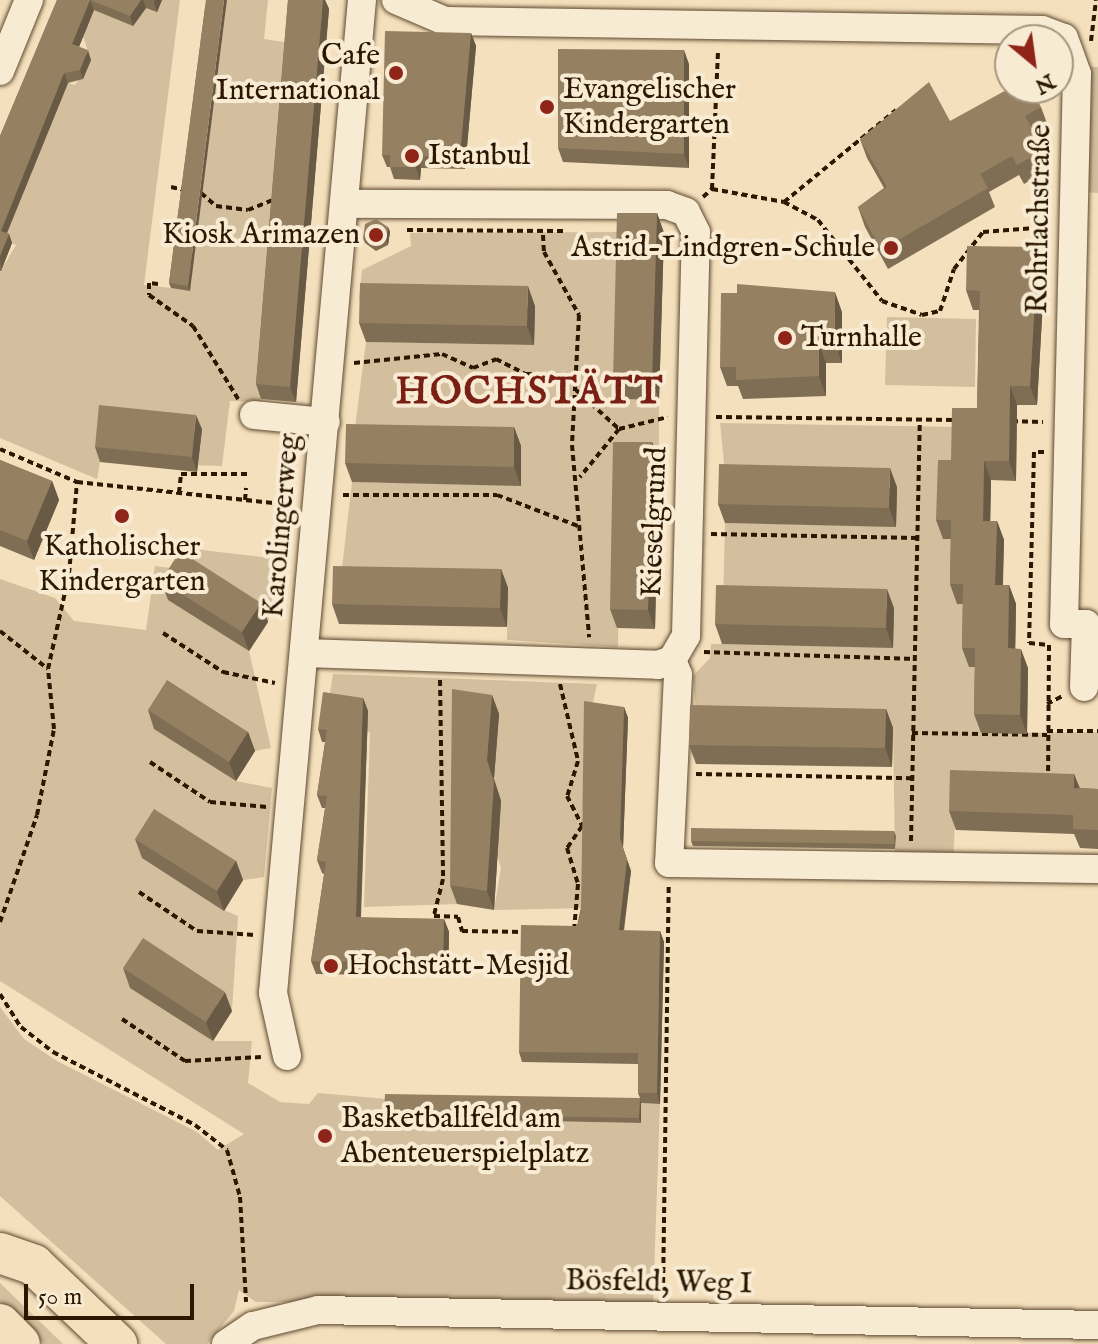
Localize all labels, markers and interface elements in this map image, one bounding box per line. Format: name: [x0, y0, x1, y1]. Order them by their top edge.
north arrow: [994, 24, 1074, 104]
place label: Cafe International: [216, 38, 380, 108]
marker: Cafe International: [387, 64, 405, 82]
text: N: [1030, 66, 1060, 100]
place label: Evangelischer Kindergarten: [563, 72, 736, 142]
marker: Evangelischer Kindergarten: [538, 98, 556, 116]
street label: Rohrlachstraße: [1020, 124, 1060, 314]
place label: Istanbul: [428, 138, 530, 174]
marker: Istanbul: [403, 147, 421, 165]
place label: Kiosk Arimazen: [162, 217, 360, 253]
marker: Kiosk Arimazen: [367, 226, 385, 244]
place label: Astrid-Lindgren-Schule: [571, 230, 875, 266]
marker: Astrid-Lindgren-Schule: [882, 239, 900, 257]
place label: Turnhalle: [801, 320, 922, 356]
marker: Turnhalle: [776, 329, 794, 347]
district label: HOCHSTÄTT: [396, 371, 664, 417]
street label: Karolingerweg: [256, 432, 308, 620]
street label: Kieselgrund: [634, 446, 676, 598]
marker: Katholischer Kindergarten: [113, 507, 131, 525]
place label: Katholischer Kindergarten: [39, 529, 205, 600]
place label: Hochstätt-Mesjid: [347, 948, 569, 984]
marker: Hochstätt-Mesjid: [322, 957, 340, 975]
place label: Basketballfeld am Abenteuerspielplatz: [341, 1101, 589, 1172]
marker: Basketballfeld am Abenteuerspielplatz: [316, 1127, 334, 1145]
street label: Bösfeld, Weg I: [565, 1263, 753, 1303]
scale bar: [28, 1268, 198, 1318]
text: 50 m: [38, 1282, 82, 1313]

